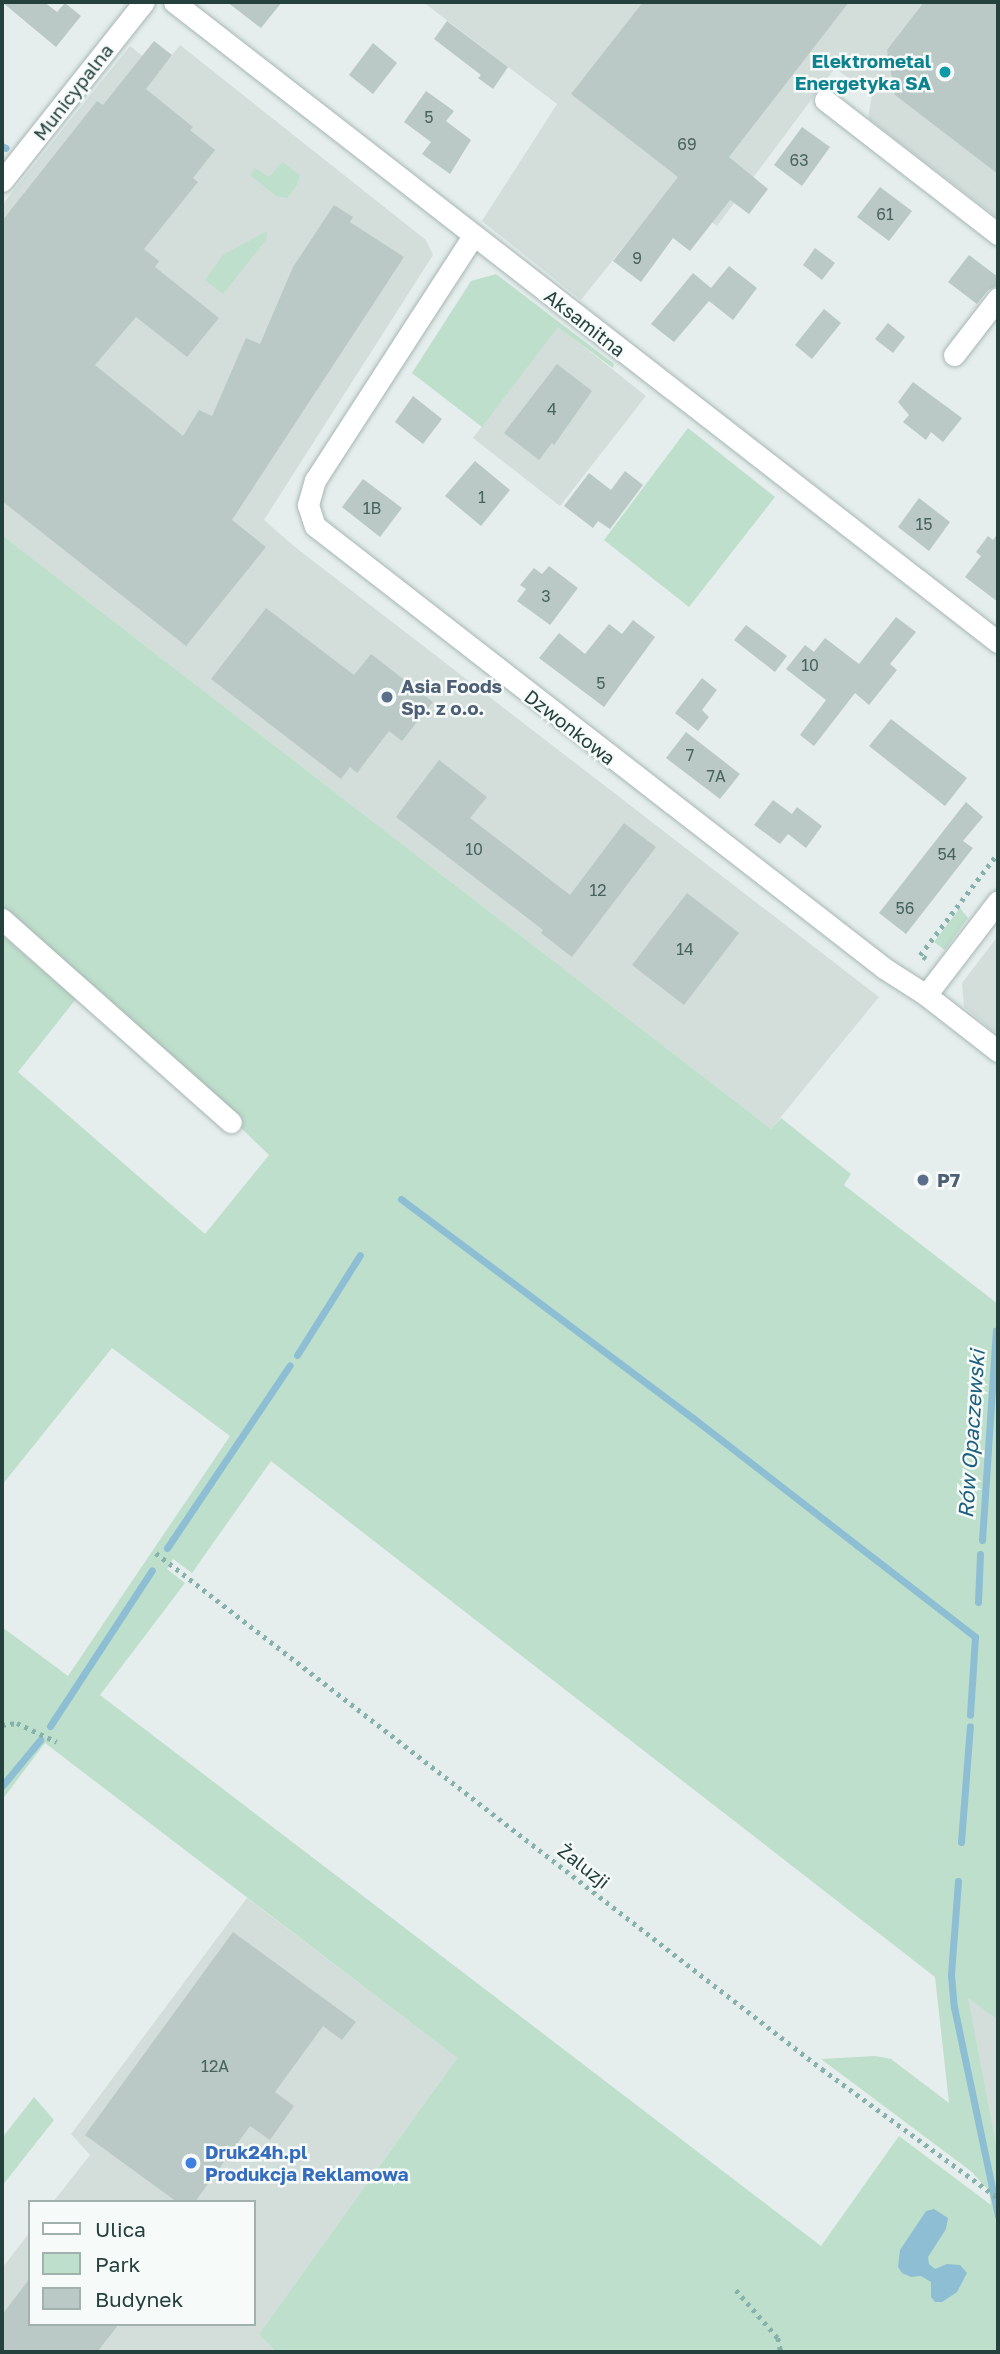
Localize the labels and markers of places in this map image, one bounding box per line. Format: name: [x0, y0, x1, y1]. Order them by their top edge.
place label: Elektrometal Energetyka SA: [795, 50, 931, 94]
marker: Elektrometal Energetyka SA: [937, 64, 953, 80]
place label: Asia Foods Sp. z o.o.: [401, 675, 502, 719]
marker: Asia Foods Sp. z o.o.: [379, 689, 395, 705]
place label: P7: [937, 1169, 960, 1191]
marker: P7: [915, 1172, 931, 1188]
place label: Druk24h.pl Produkcja Reklamowa: [205, 2141, 409, 2185]
marker: Druk24h.pl Produkcja Reklamowa: [183, 2155, 199, 2171]

